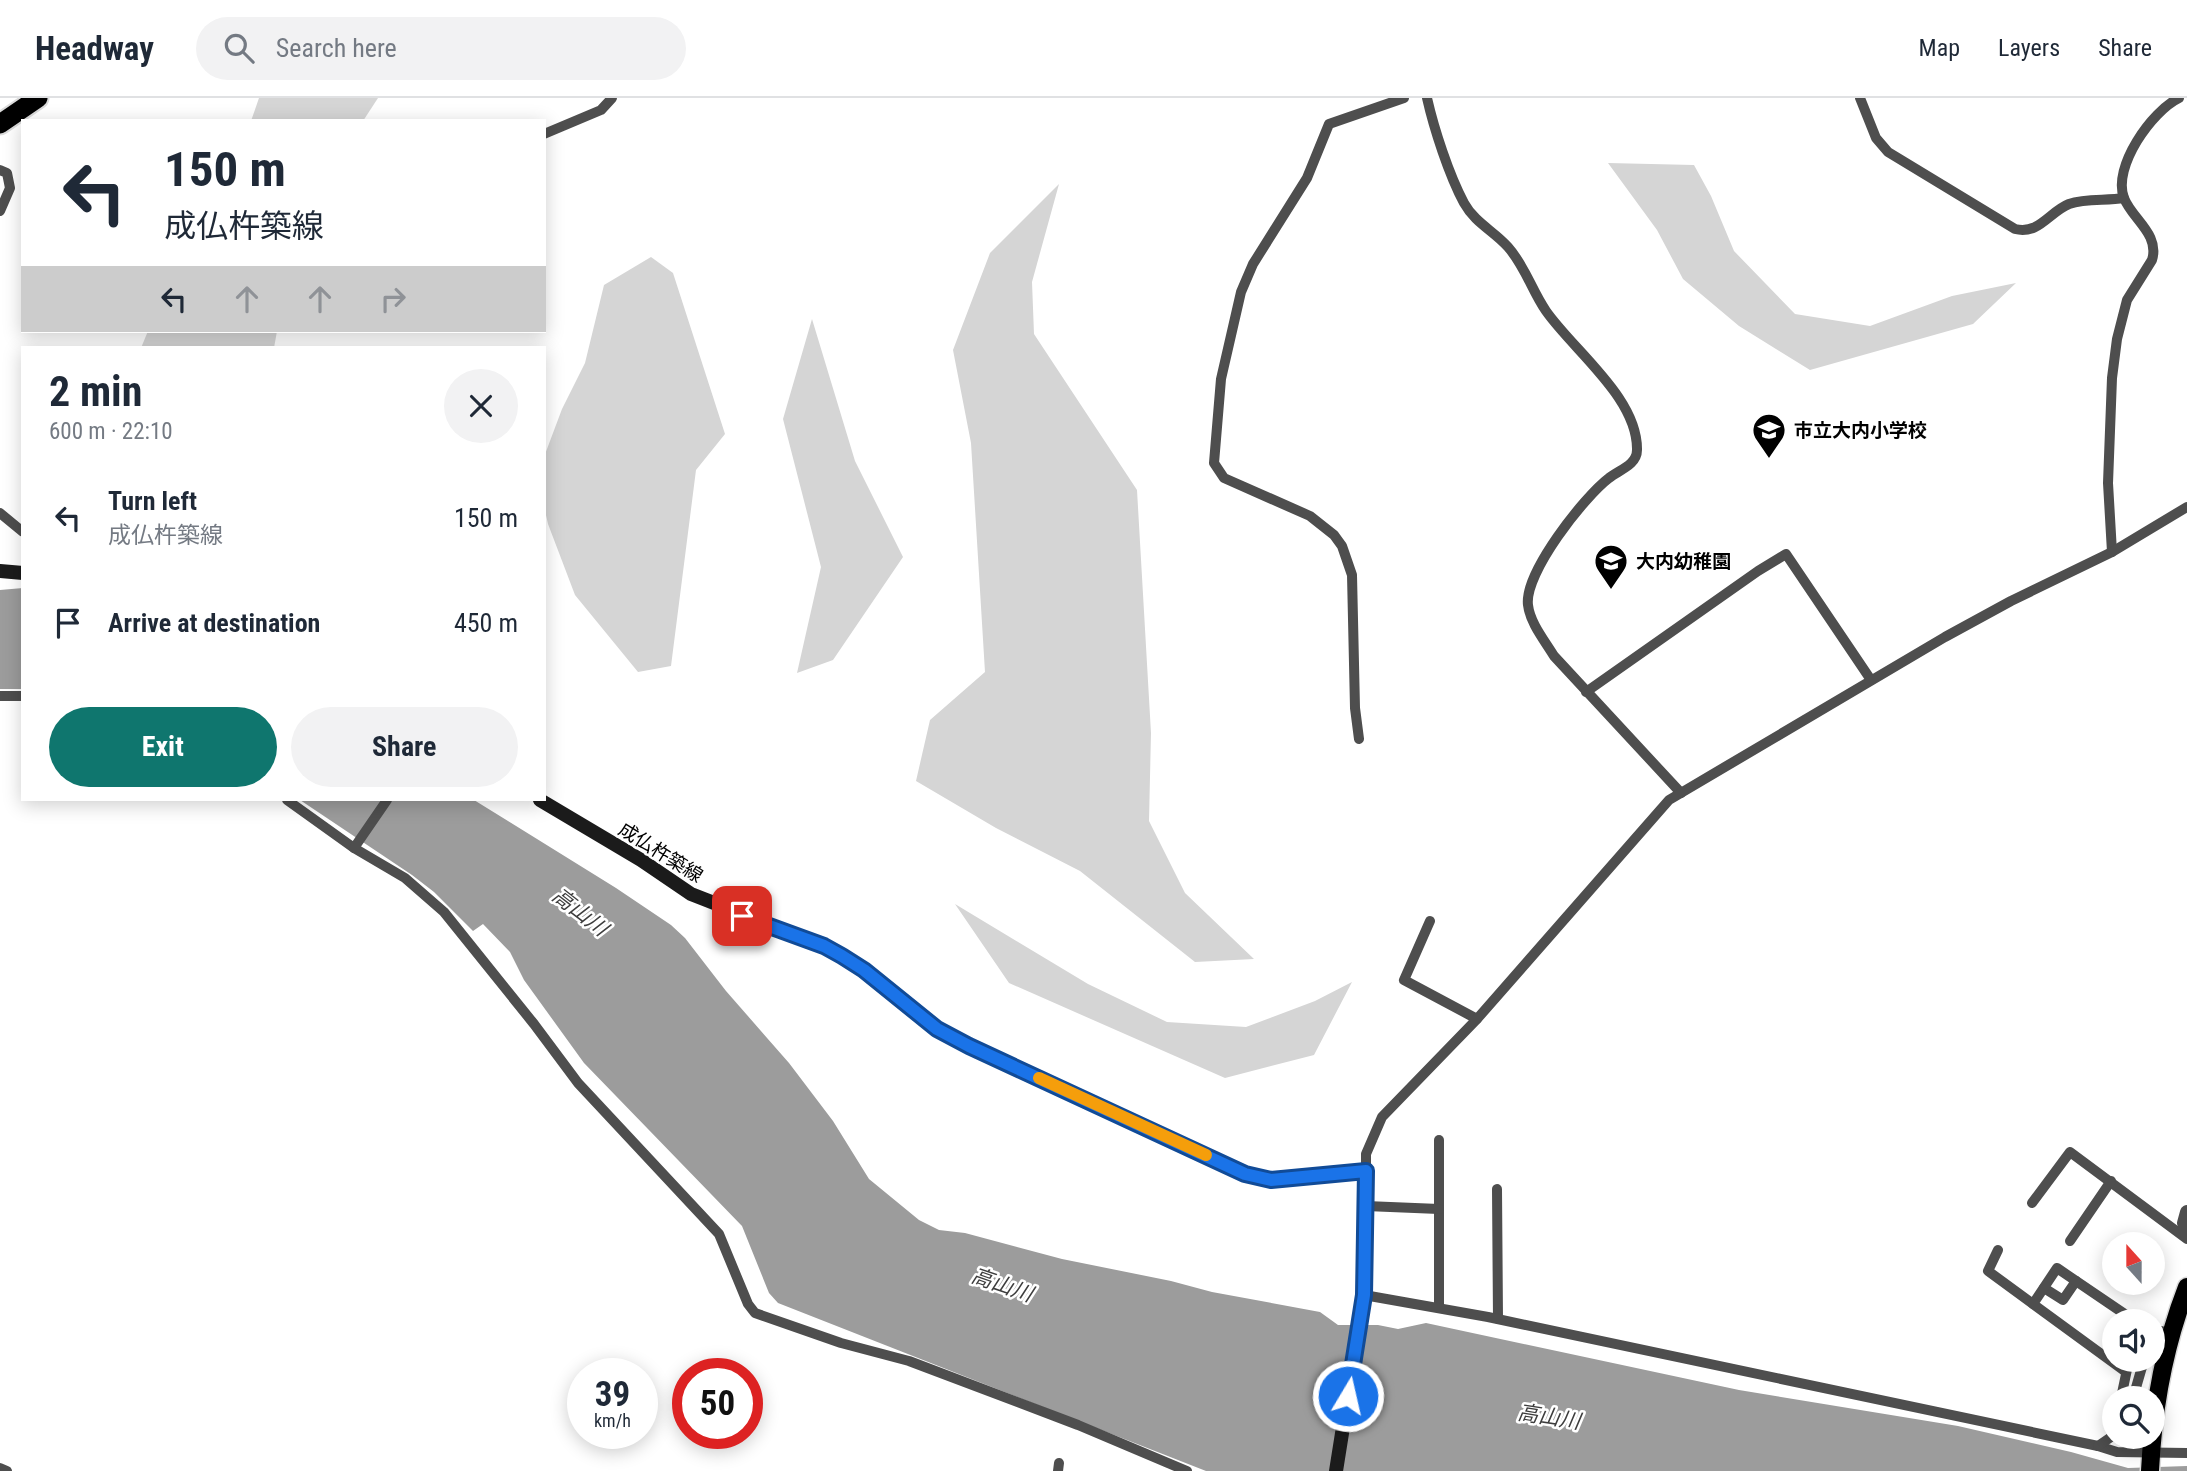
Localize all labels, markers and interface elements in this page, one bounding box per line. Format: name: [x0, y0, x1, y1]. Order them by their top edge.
search box: [196, 17, 686, 80]
text: Headway: [35, 29, 154, 68]
icon: search: [220, 29, 258, 67]
text: Search here: [276, 33, 397, 63]
text: Map: [1919, 34, 1960, 62]
text: Layers: [1998, 34, 2060, 62]
text: Share: [2098, 34, 2152, 62]
text: 150 m: [164, 141, 286, 198]
icon: left: [49, 147, 140, 238]
text: 成仏杵築線: [164, 207, 324, 245]
icon: left: [155, 280, 193, 318]
icon: ahead: [228, 280, 266, 318]
icon: ahead: [301, 280, 339, 318]
icon: right: [374, 280, 412, 318]
text: 2 min: [49, 367, 142, 416]
button: close: [444, 369, 518, 443]
school or university icon: 市立大内小学校: [1750, 411, 1788, 460]
text: 600 m · 22:10: [49, 418, 173, 445]
place label: 市立大内小学校: [1794, 419, 1927, 442]
text: Turn left: [108, 486, 197, 516]
icon: left: [49, 499, 87, 537]
text: 150 m: [454, 503, 518, 533]
text: 成仏杵築線: [108, 522, 223, 549]
school or university icon: 大内幼稚園: [1592, 542, 1630, 591]
place label: 大内幼稚園: [1636, 550, 1731, 573]
icon: arrive: [49, 604, 87, 642]
text: Arrive at destination: [108, 608, 320, 638]
text: 450 m: [454, 608, 518, 638]
button: Exit: [49, 707, 277, 787]
button: Share: [291, 707, 518, 787]
street label: 成仏杵築線: [614, 817, 707, 887]
water label: 高山川: [548, 883, 614, 942]
pin: [712, 886, 772, 946]
icon: arrive: [723, 897, 761, 935]
north arrow: [2102, 1232, 2165, 1295]
map controls: [2102, 1232, 2165, 1449]
water label: 高山川: [968, 1263, 1038, 1307]
button: sound: [2102, 1309, 2165, 1372]
speed limit sign: 50: [672, 1358, 763, 1449]
position arrow: [1311, 1359, 1385, 1433]
text: 39: [595, 1374, 630, 1415]
button: search: [2102, 1386, 2165, 1449]
water label: 高山川: [1516, 1400, 1584, 1434]
text: km/h: [594, 1410, 631, 1431]

